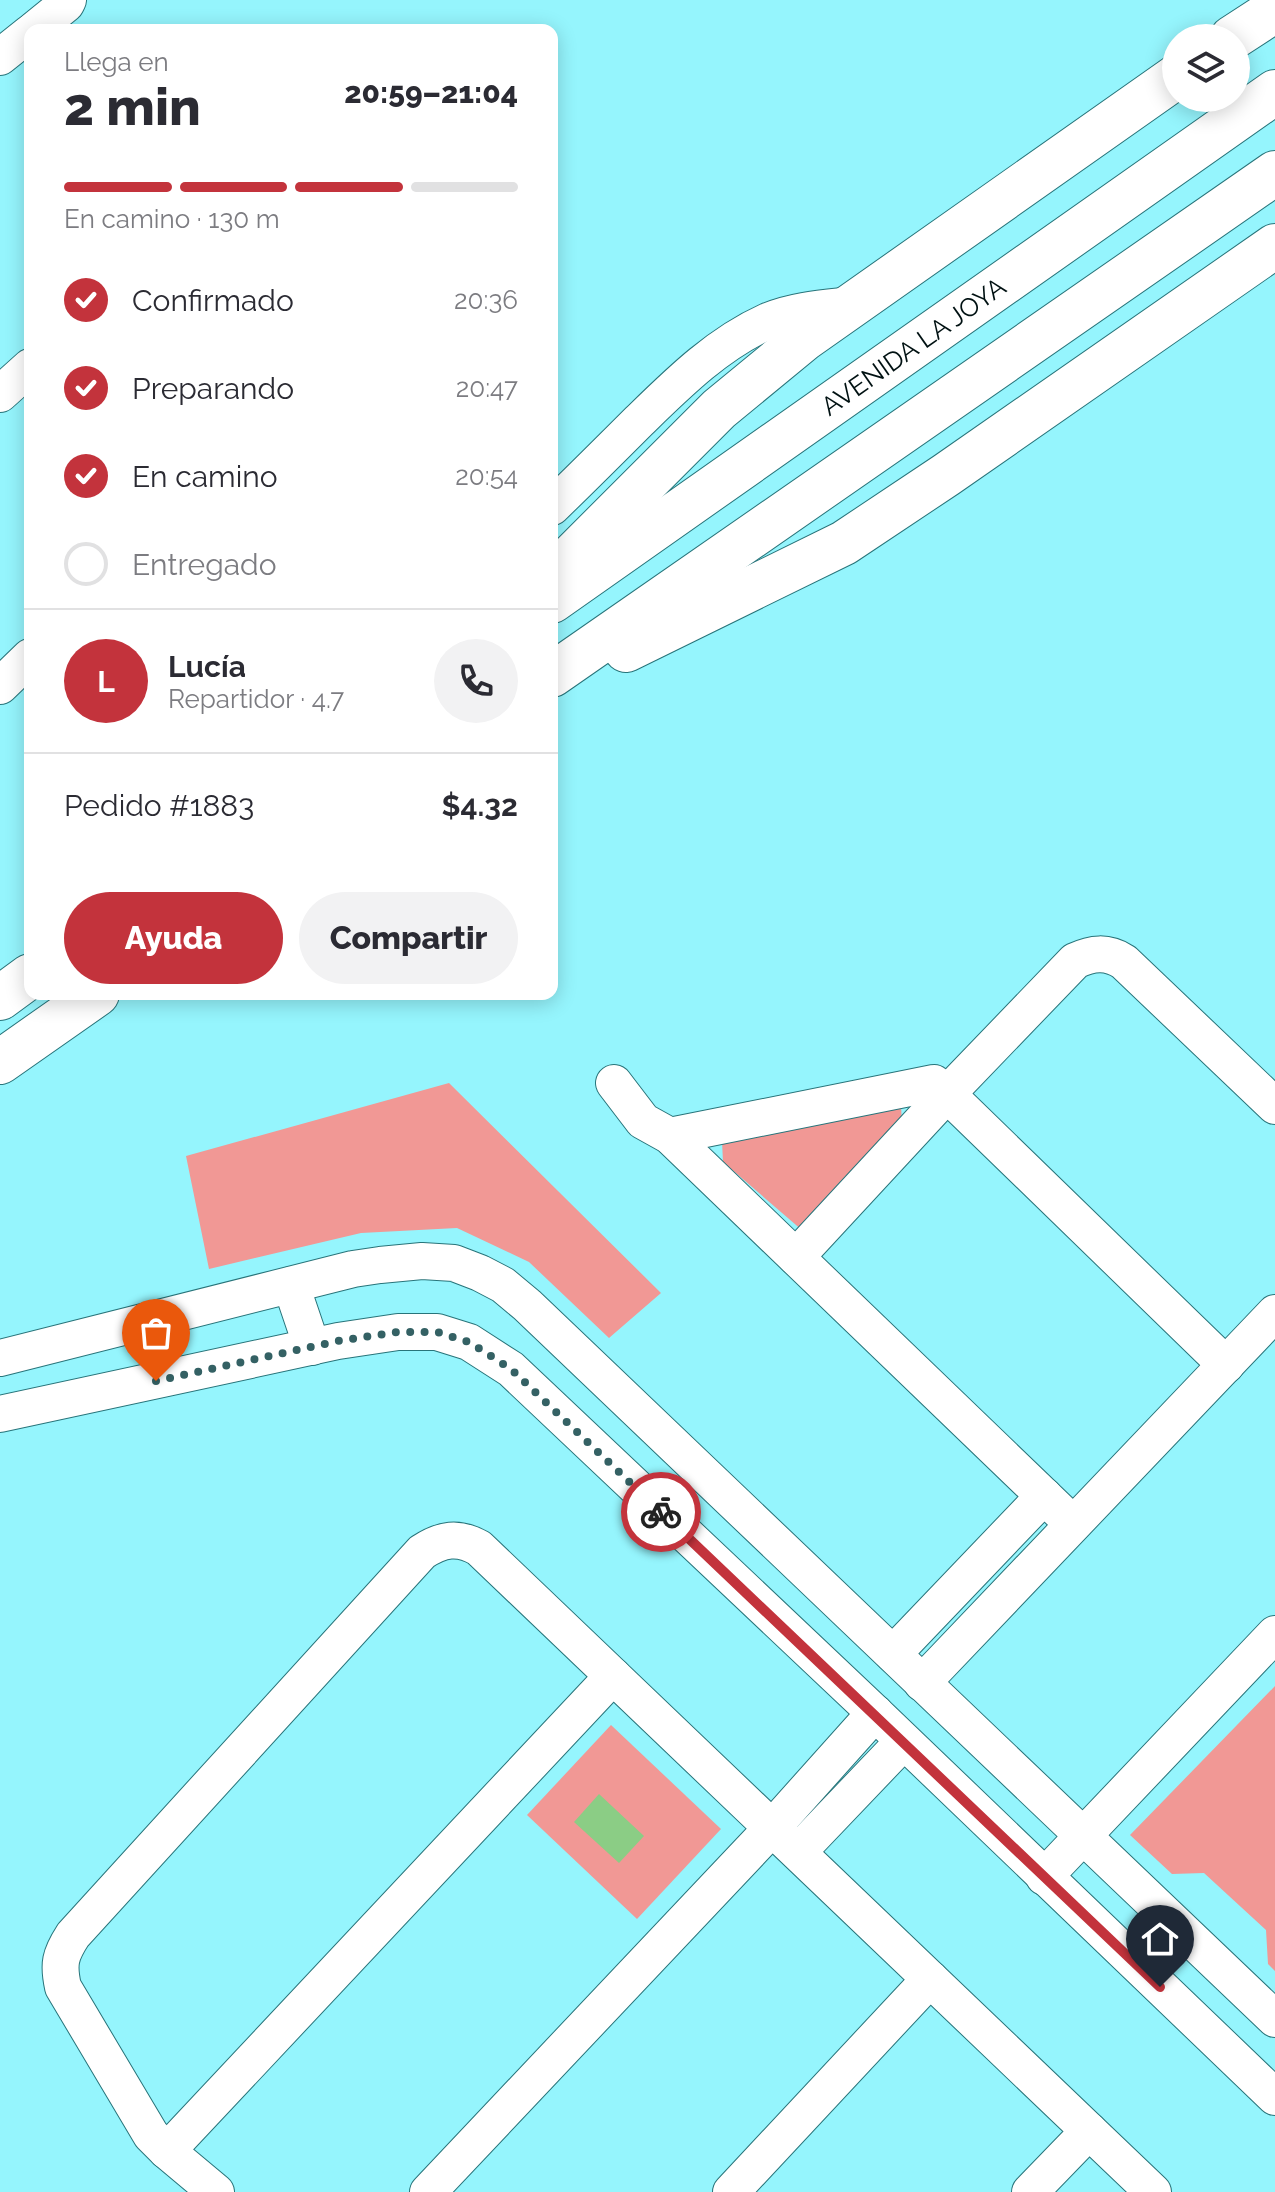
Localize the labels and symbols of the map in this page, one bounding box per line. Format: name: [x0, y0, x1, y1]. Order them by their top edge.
street label: AVENIDA LA JOYA: [815, 271, 1012, 422]
pin: [122, 1299, 190, 1381]
courier: [621, 1472, 701, 1552]
pin: [1126, 1905, 1194, 1987]

